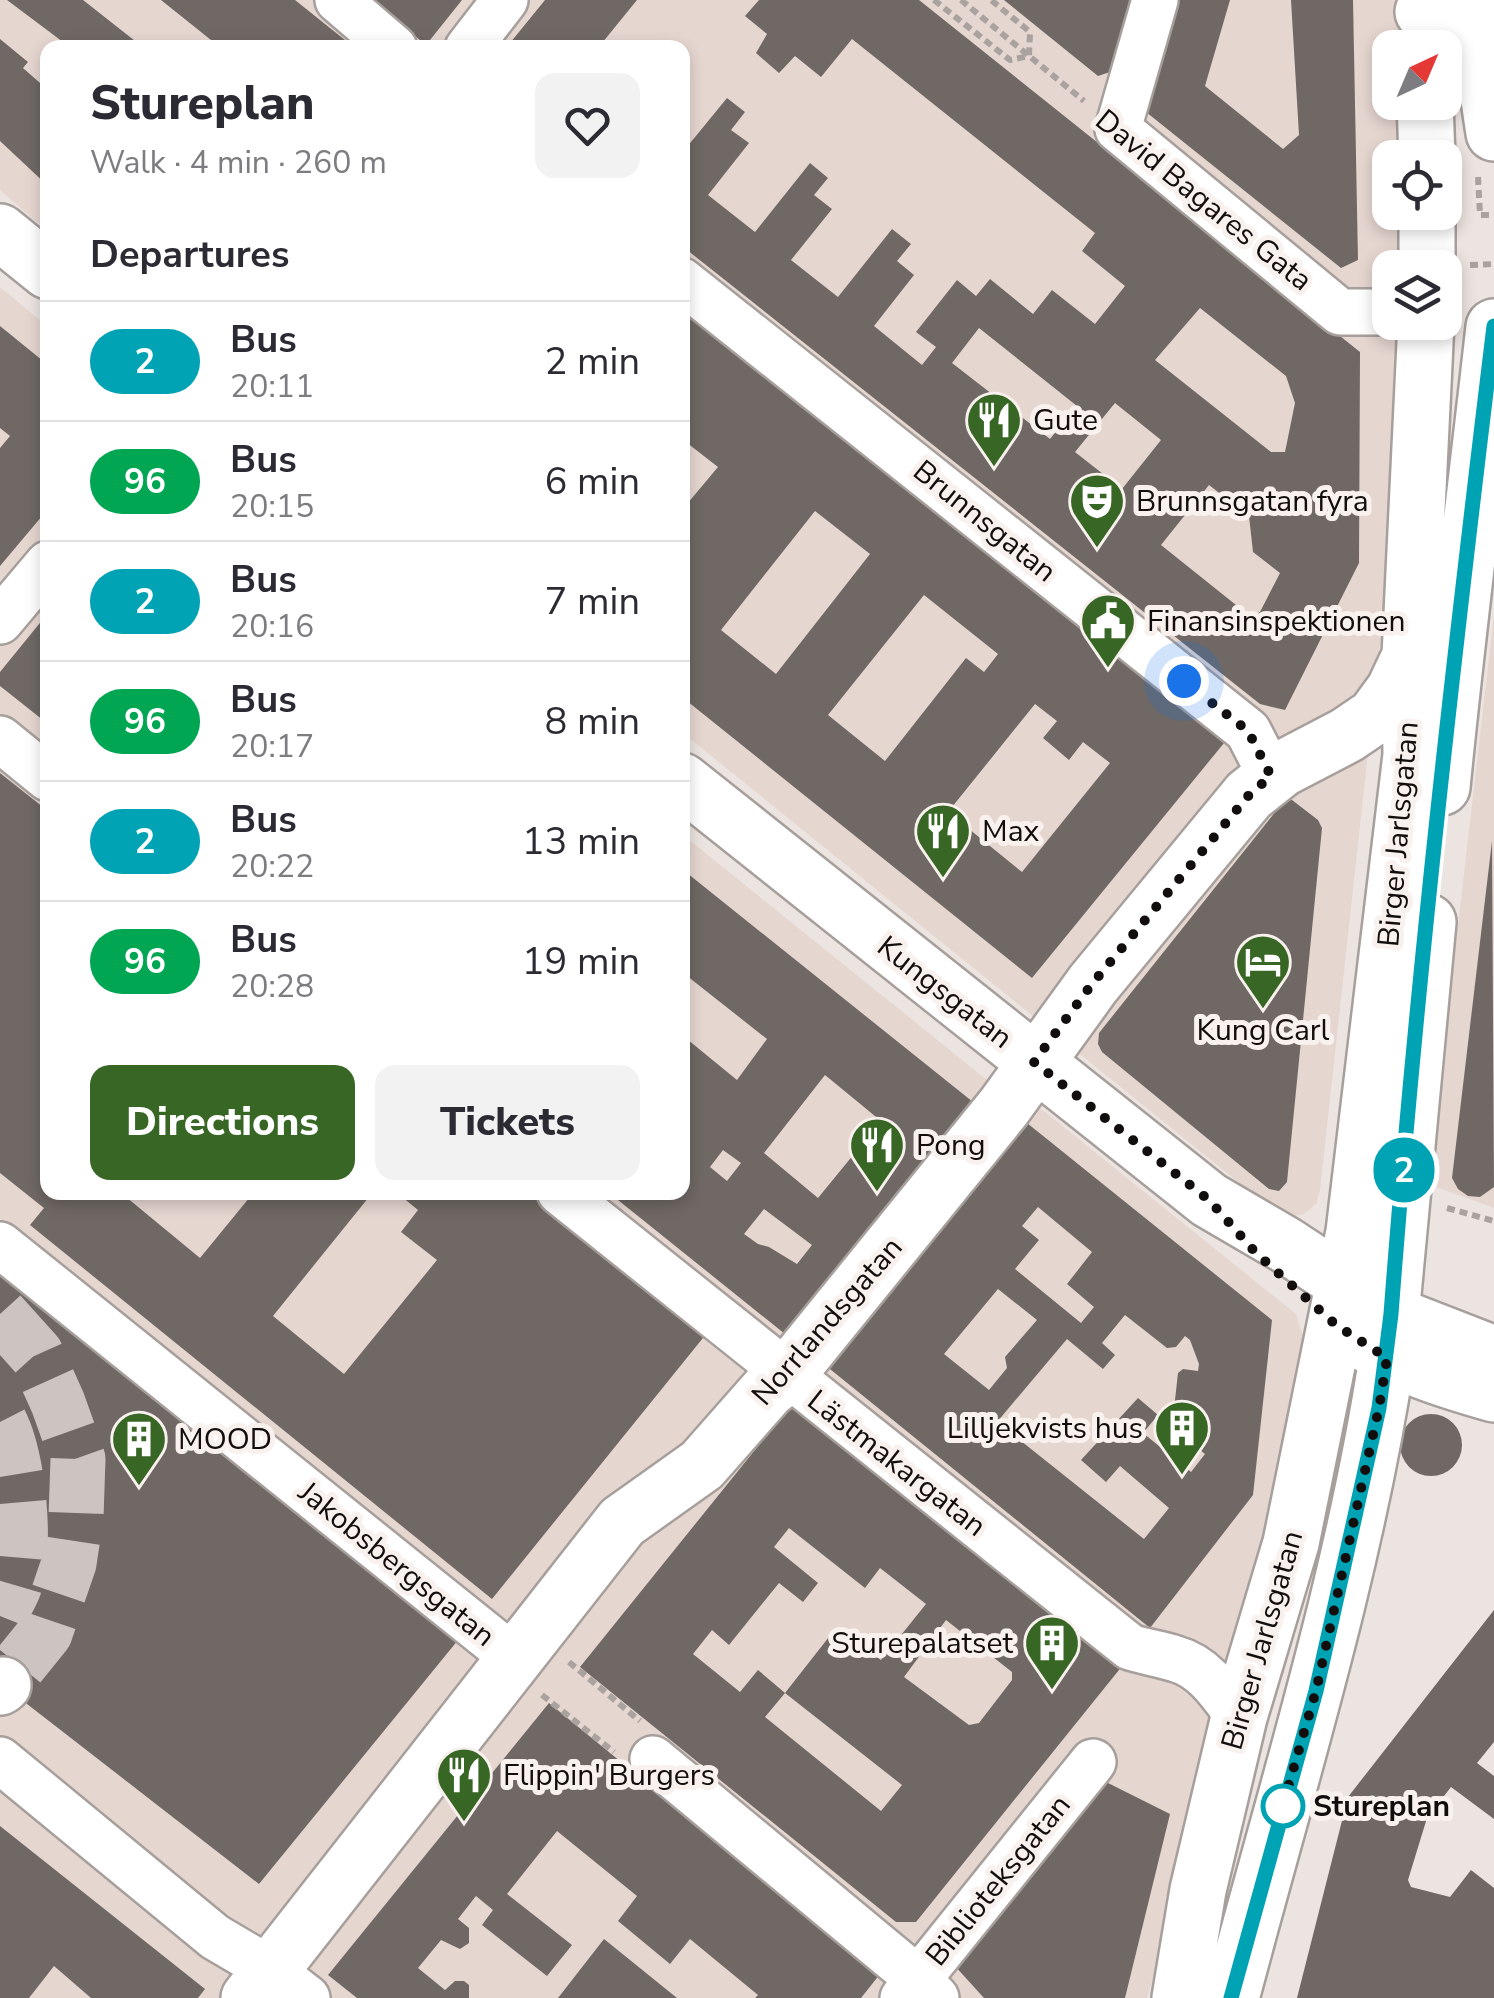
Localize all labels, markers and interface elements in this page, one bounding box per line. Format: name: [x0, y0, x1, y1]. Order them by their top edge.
north arrow: [1372, 30, 1462, 120]
map controls: [1372, 30, 1462, 340]
text: Stureplan: [90, 70, 314, 136]
button: heart: [535, 73, 640, 178]
street label: David Bagares Gata: [1087, 100, 1321, 301]
button: locate: [1372, 140, 1462, 230]
text: Walk · 4 min · 260 m: [90, 141, 387, 184]
text: Departures: [90, 229, 289, 280]
button: layers: [1372, 250, 1462, 340]
text: Bus: [230, 314, 297, 365]
text: 2 min: [545, 336, 640, 387]
text: 2: [134, 338, 156, 385]
text: 20:11: [230, 365, 314, 408]
restaurant icon: Gute: [964, 390, 1024, 469]
place label: Gute: [1033, 400, 1098, 441]
text: Bus: [230, 434, 297, 485]
street label: Brunnsgatan: [904, 451, 1065, 592]
text: 6 min: [545, 456, 640, 507]
text: 96: [124, 458, 166, 505]
theatre icon: Brunnsgatan fyra: [1067, 471, 1127, 550]
place label: Brunnsgatan fyra: [1136, 481, 1369, 522]
text: 20:15: [230, 485, 314, 528]
text: Bus: [230, 554, 297, 605]
text: 7 min: [545, 576, 640, 627]
text: 2: [134, 578, 156, 625]
public building icon: Finansinspektionen: [1078, 591, 1138, 670]
place label: Finansinspektionen: [1147, 601, 1406, 642]
text: 20:16: [230, 605, 314, 648]
your location: [1159, 656, 1209, 706]
text: Bus: [230, 674, 297, 725]
text: 8 min: [545, 696, 640, 747]
text: 96: [124, 698, 166, 745]
street label: Birger Jarlsgatan: [1368, 720, 1429, 949]
text: 20:17: [230, 725, 314, 768]
text: Bus: [230, 794, 297, 845]
restaurant icon: Max: [913, 801, 973, 880]
place label: Max: [982, 811, 1040, 852]
text: 13 min: [522, 816, 640, 867]
text: 2: [134, 818, 156, 865]
text: 20:22: [230, 845, 314, 888]
text: Bus: [230, 914, 297, 965]
street label: Kungsgatan: [869, 927, 1021, 1058]
hotel icon: Kung Carl: [1233, 932, 1293, 1011]
text: 19 min: [522, 936, 640, 987]
text: 96: [124, 938, 166, 985]
text: 20:28: [230, 965, 314, 1008]
place label: Kung Carl: [1197, 1010, 1330, 1051]
button: Directions: [90, 1065, 355, 1180]
button: Tickets: [375, 1065, 640, 1180]
restaurant icon: Pong: [847, 1115, 907, 1194]
place label: Pong: [916, 1125, 986, 1166]
line badge: 2: [1372, 1138, 1436, 1202]
text: 2: [1393, 1147, 1415, 1194]
street label: Norrlandsgatan: [743, 1228, 912, 1414]
street label: Lästmakargatan: [799, 1381, 995, 1546]
building icon: Lilljekvists hus: [1152, 1398, 1212, 1477]
place label: Lilljekvists hus: [947, 1408, 1143, 1449]
building icon: MOOD: [109, 1409, 169, 1488]
place label: MOOD: [178, 1419, 272, 1460]
street label: Jakobsbergsgatan: [289, 1472, 504, 1656]
street label: Birger Jarlsgatan: [1212, 1526, 1313, 1755]
building icon: Sturepalatset: [1022, 1613, 1082, 1692]
place label: Sturepalatset: [831, 1623, 1013, 1664]
restaurant icon: Flippin' Burgers: [434, 1745, 494, 1824]
place label: Flippin' Burgers: [503, 1755, 715, 1796]
marker: Stureplan: [1262, 1785, 1304, 1827]
street label: Biblioteksgatan: [917, 1786, 1080, 1975]
place label: Stureplan: [1313, 1786, 1450, 1827]

